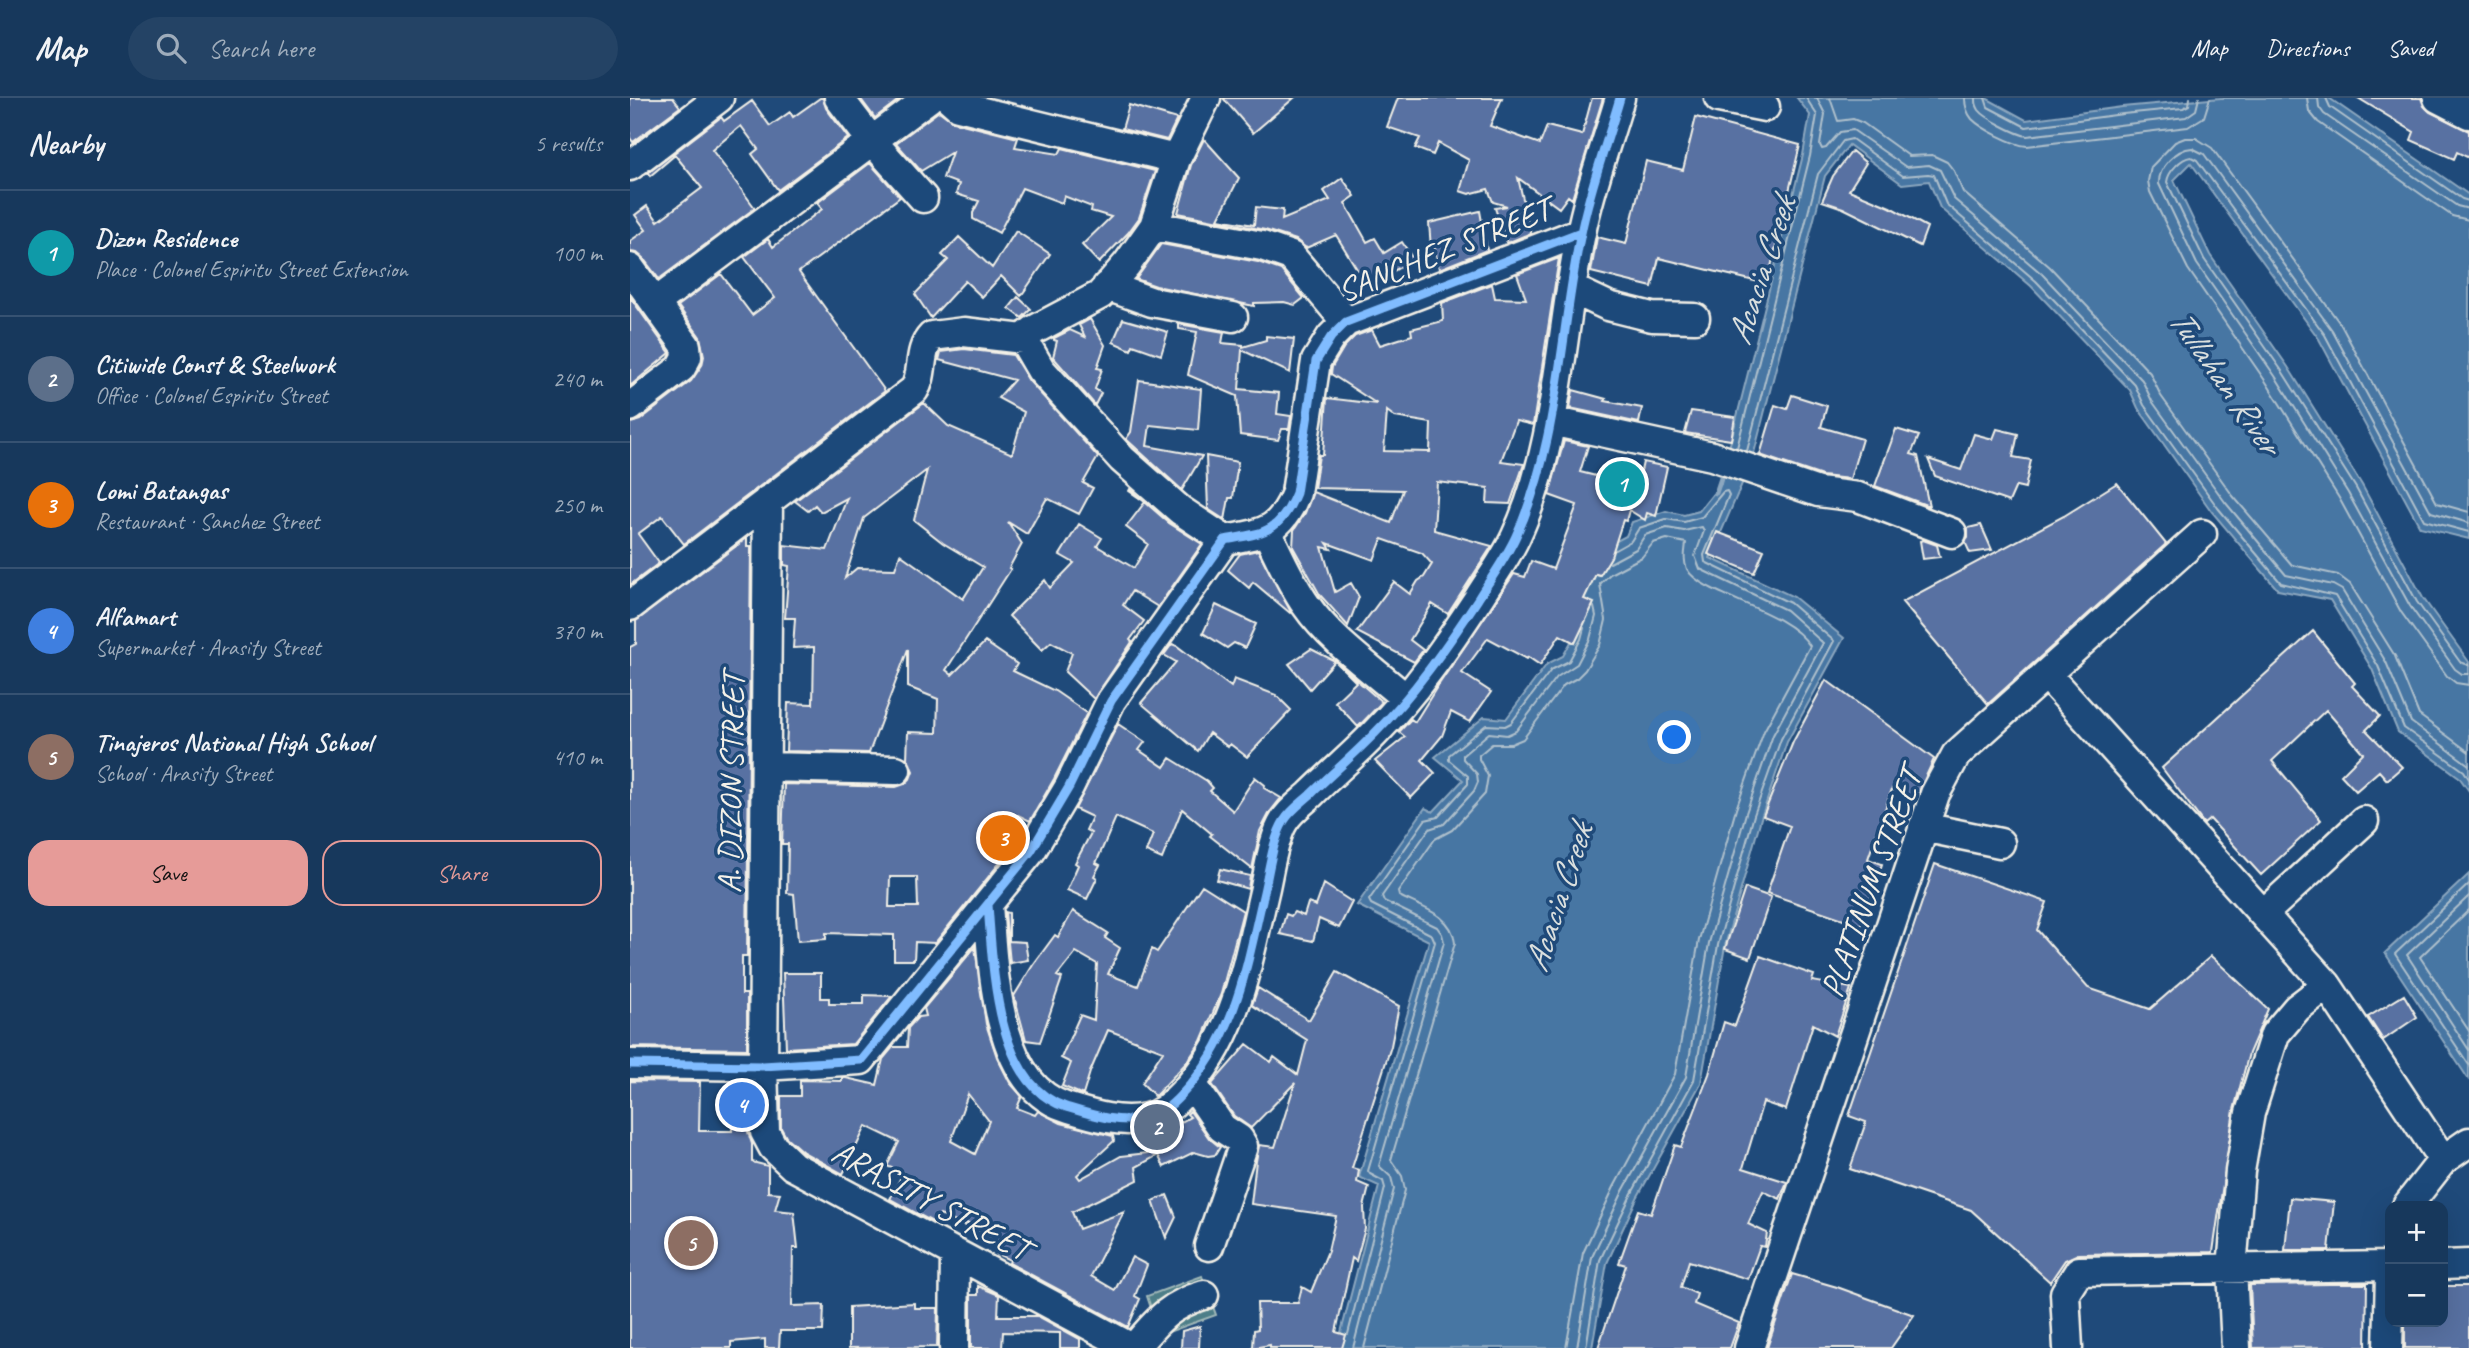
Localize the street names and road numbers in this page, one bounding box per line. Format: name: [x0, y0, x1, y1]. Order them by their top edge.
street label: SANCHEZ STREET: [1331, 185, 1564, 312]
street label: A. DIZON STREET: [708, 666, 754, 893]
street label: PLATINUM STREET: [1810, 756, 1934, 1003]
street label: ARASITY STREET: [825, 1130, 1044, 1273]

